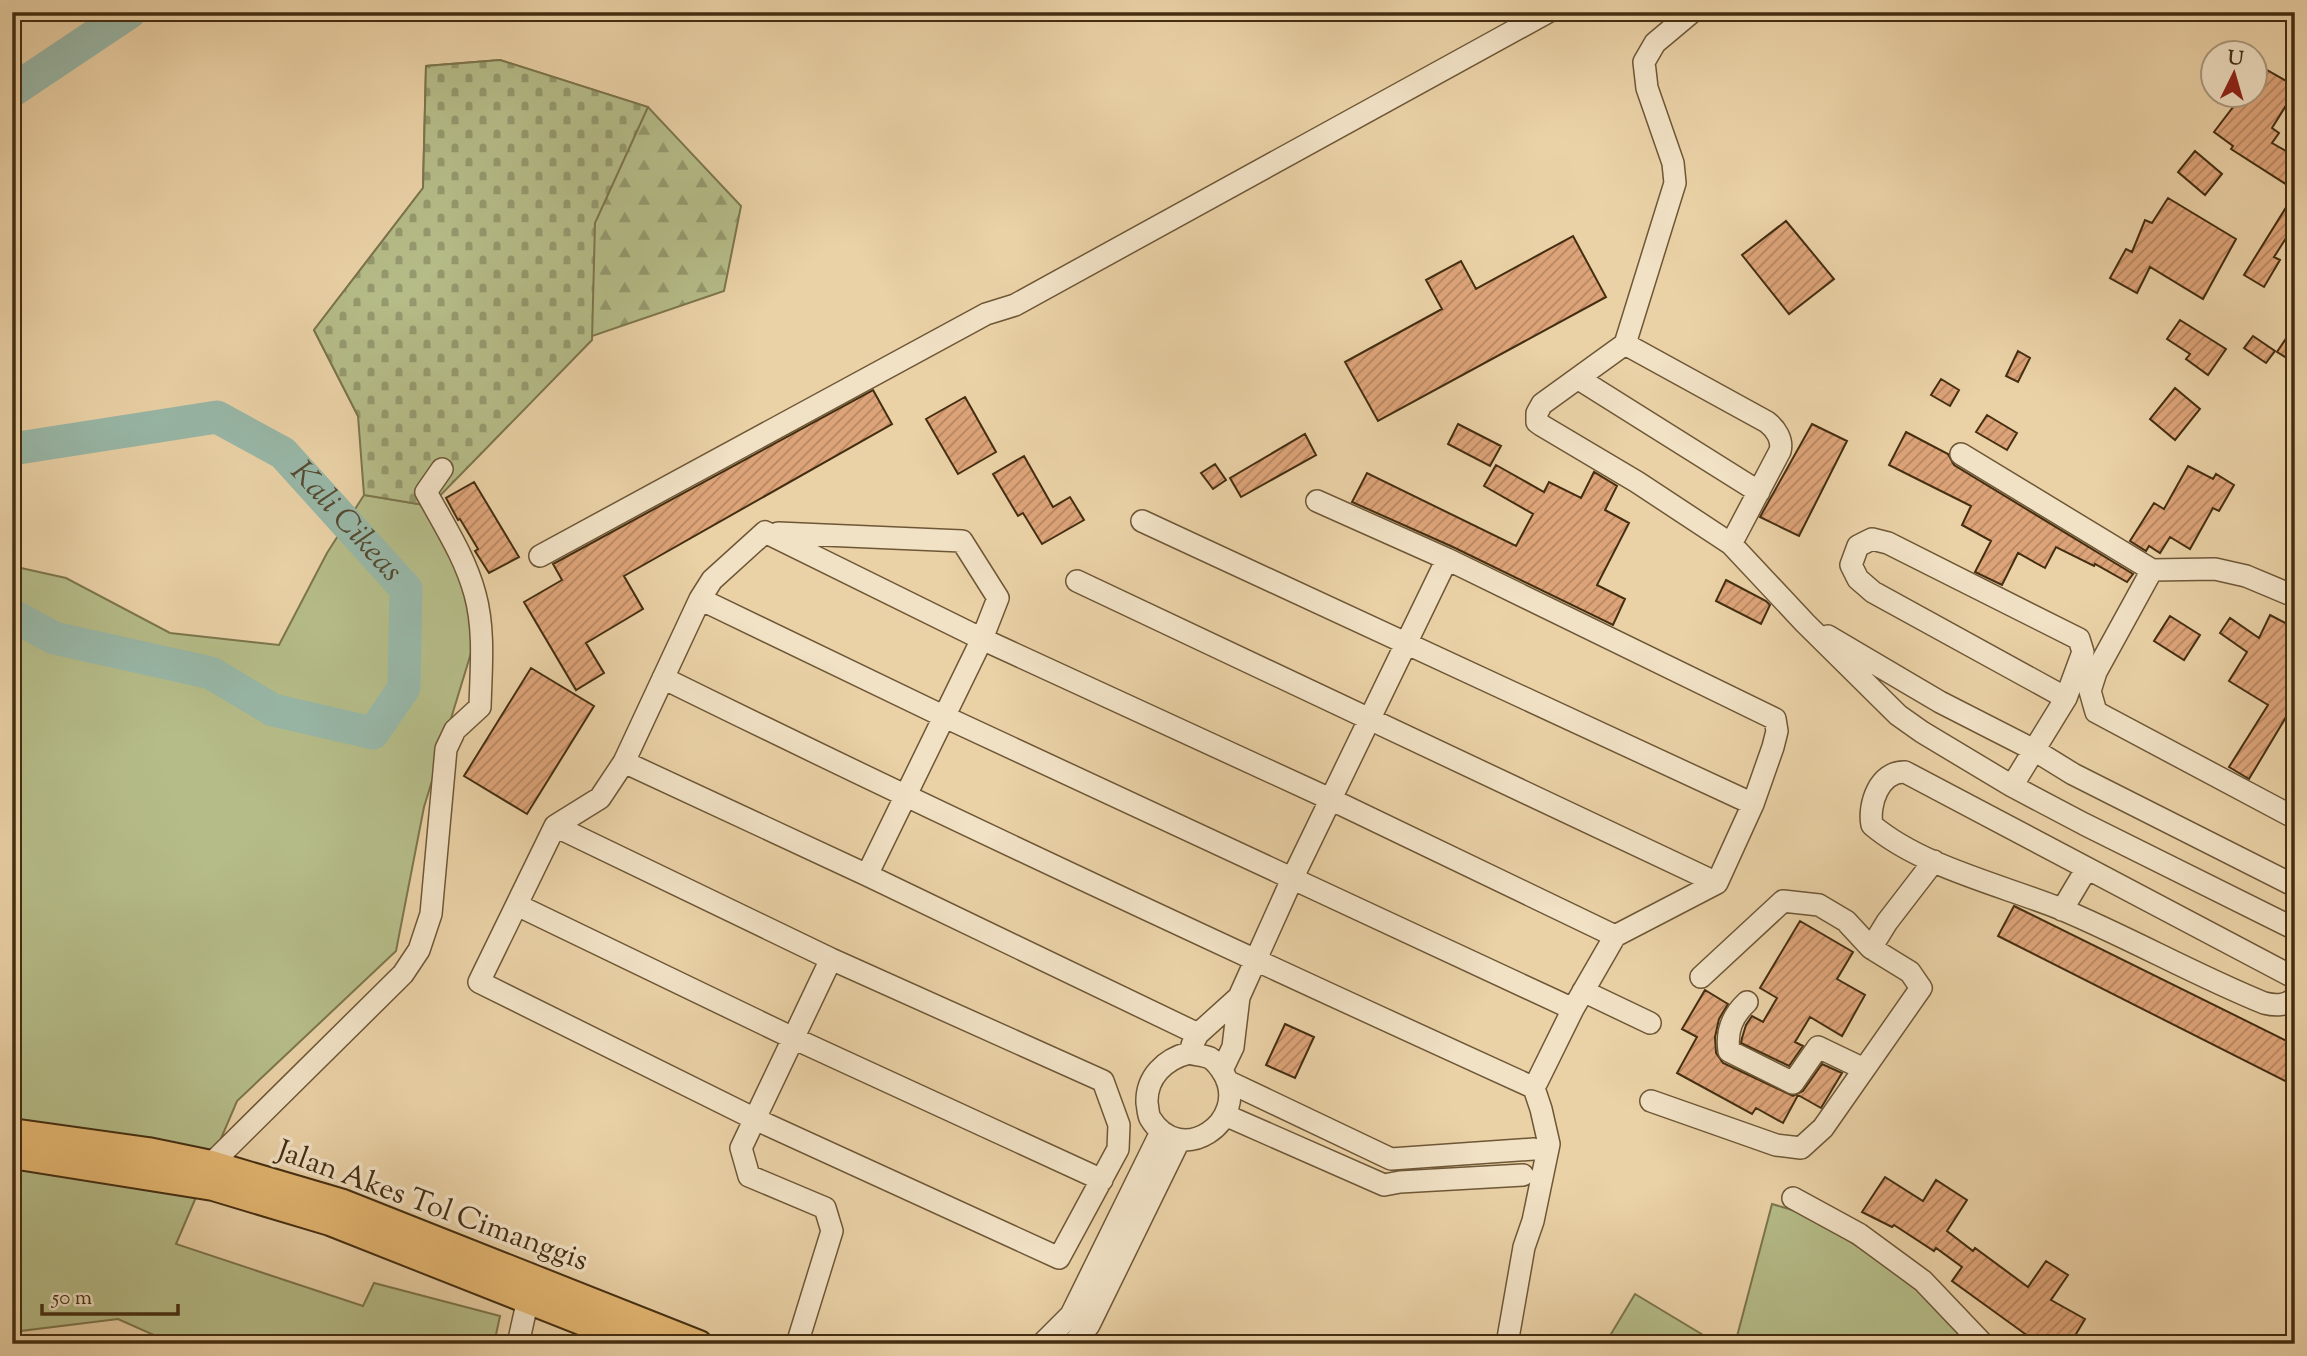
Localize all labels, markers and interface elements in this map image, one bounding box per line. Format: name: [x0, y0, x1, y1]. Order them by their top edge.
north arrow: [2198, 38, 2268, 108]
text: U: [2226, 45, 2245, 74]
water label: Kali Cikeas: [278, 451, 413, 593]
street label: Jalan Akes Tol Cimanggis: [268, 1130, 594, 1283]
scale bar: [42, 1272, 178, 1316]
text: 50 m: [51, 1284, 92, 1314]

